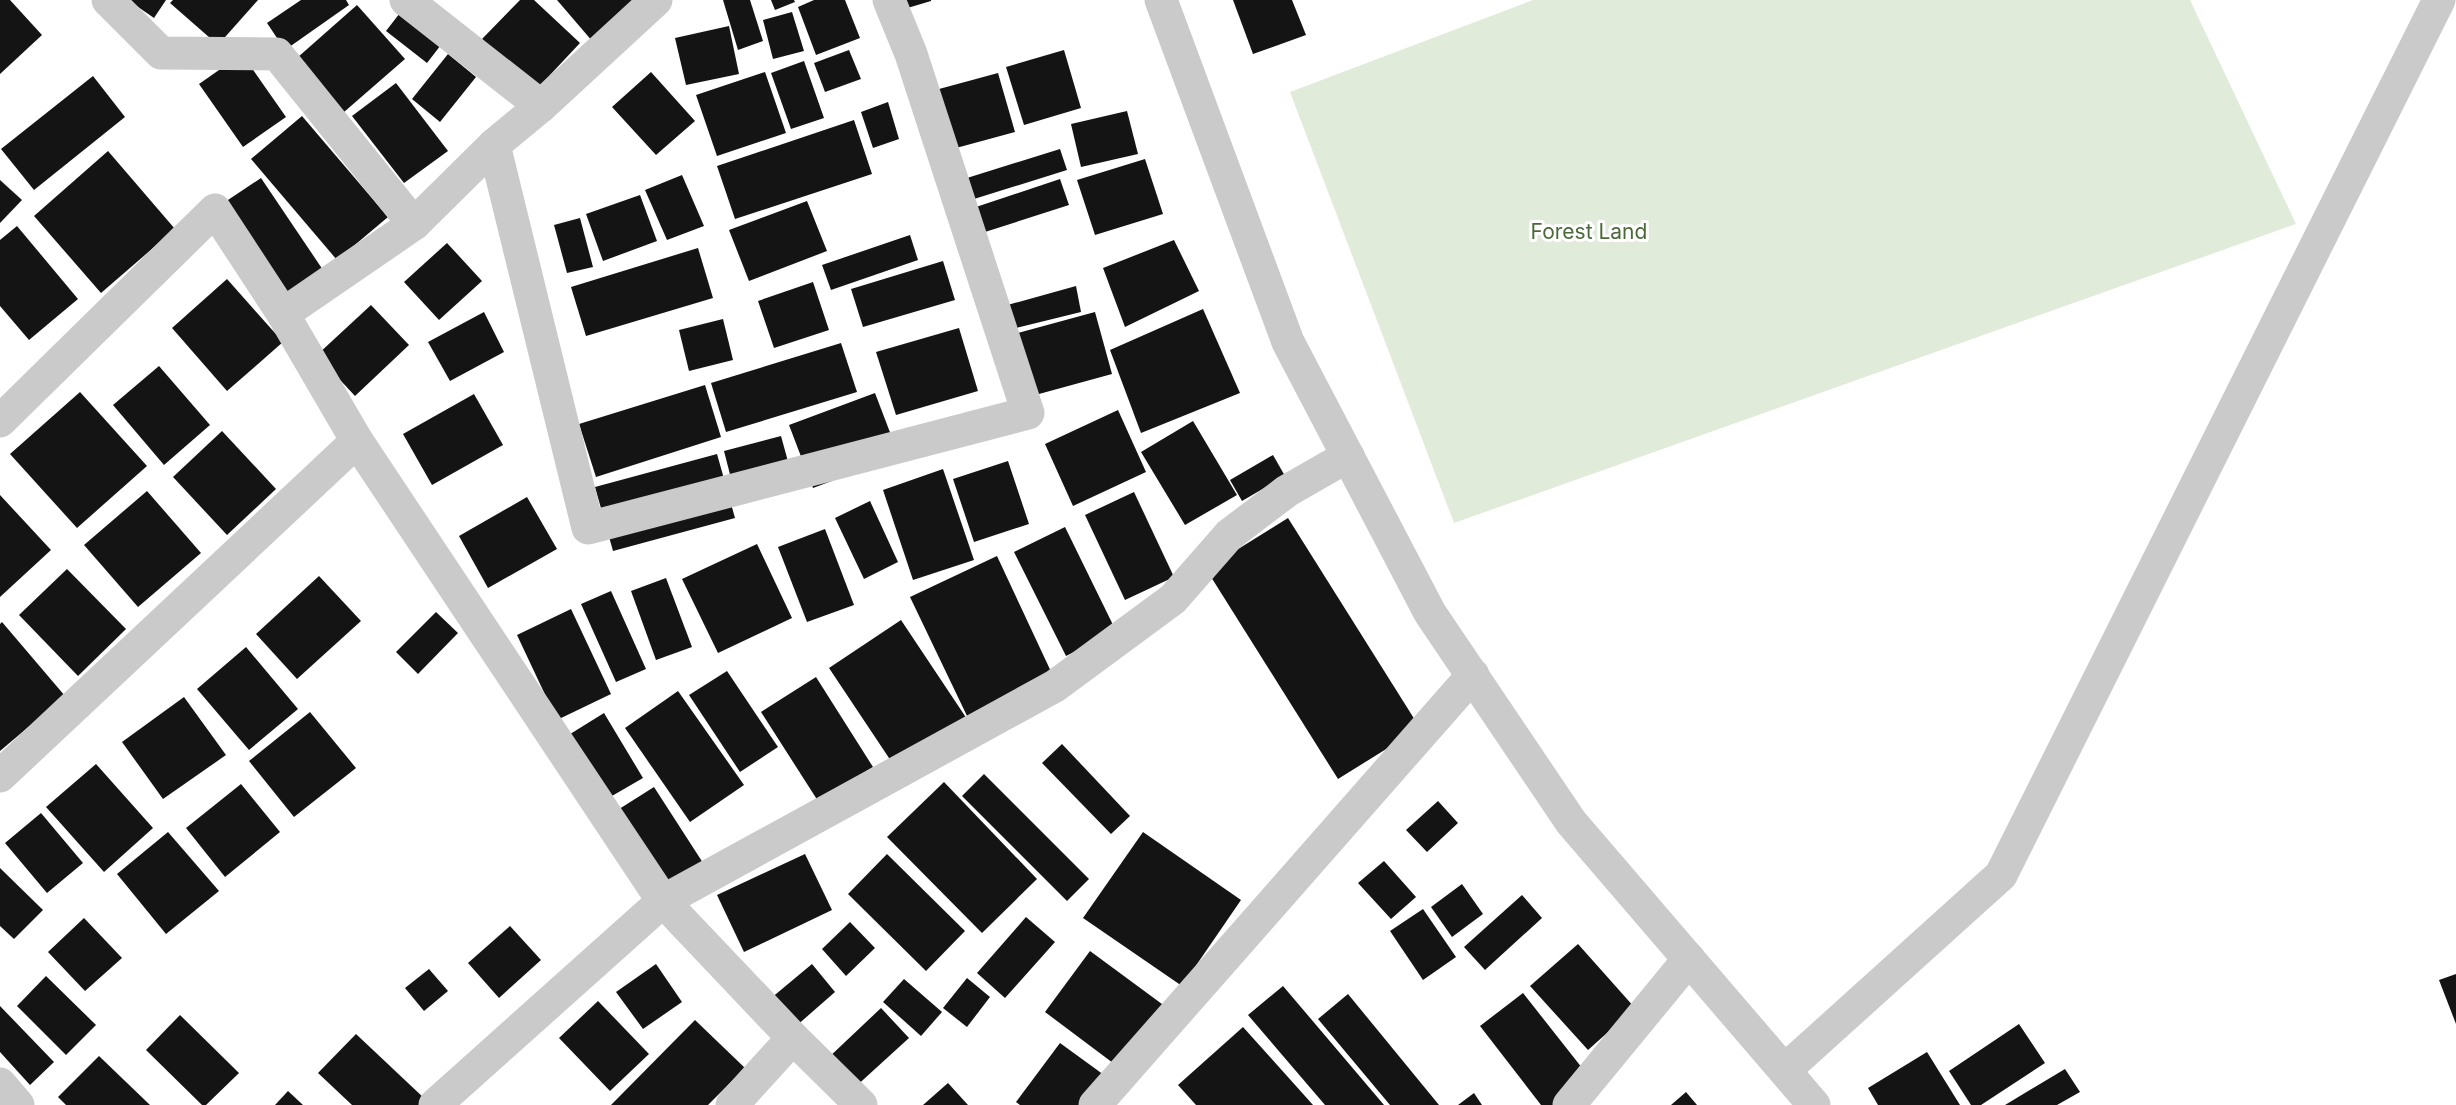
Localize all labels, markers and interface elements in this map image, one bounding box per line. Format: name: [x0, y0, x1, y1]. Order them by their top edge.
park label: Forest Land: [1531, 219, 1647, 244]

